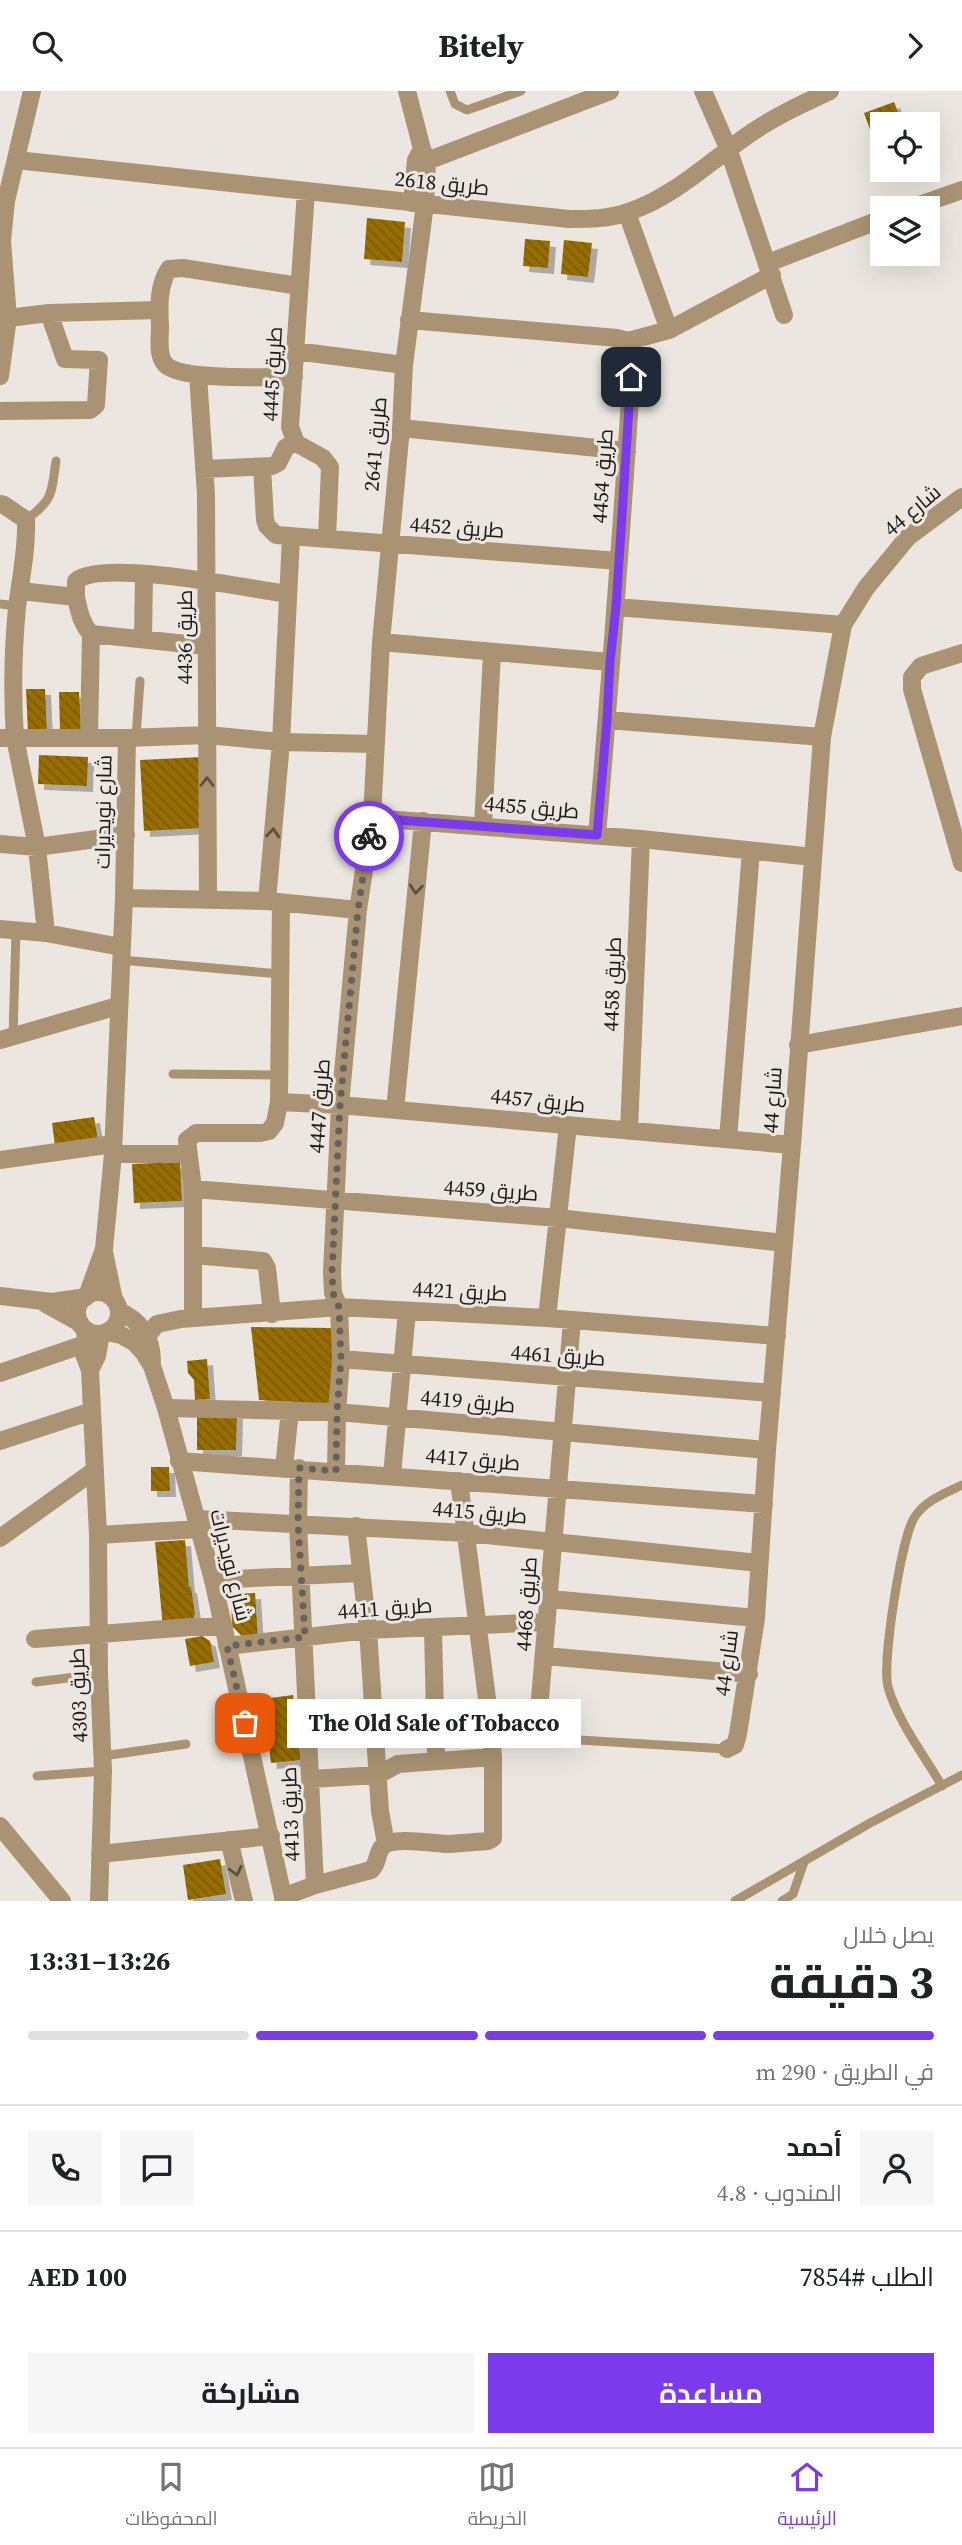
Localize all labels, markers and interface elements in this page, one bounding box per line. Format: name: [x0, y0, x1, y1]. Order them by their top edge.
text: Bitely: [438, 24, 524, 68]
icon: search: [28, 27, 66, 65]
icon: forward: [896, 27, 934, 65]
map controls: [870, 112, 940, 266]
button: locate: [870, 112, 940, 182]
street label: طريق 2618: [393, 164, 491, 202]
button: layers: [870, 196, 940, 266]
street label: طريق 4445: [255, 326, 289, 422]
pin: [601, 347, 661, 407]
icon: home: [612, 358, 650, 396]
street label: طريق 2641: [356, 395, 394, 493]
street label: طريق 4454: [584, 428, 620, 524]
street label: شارع 44: [877, 477, 947, 543]
street label: طريق 4452: [409, 509, 505, 545]
street label: طريق 4436: [170, 590, 199, 684]
street label: شارع نويديرات: [88, 755, 118, 869]
one-way arrow: [200, 776, 215, 787]
street label: طريق 4455: [483, 788, 581, 826]
courier: [334, 801, 404, 871]
icon: bike: [350, 817, 388, 855]
one-way arrow: [265, 827, 280, 838]
one-way arrow: [409, 884, 424, 895]
street label: طريق 4458: [596, 936, 628, 1032]
street label: طريق 4447: [301, 1058, 337, 1154]
street label: شارع 44: [755, 1066, 789, 1134]
street label: طريق 4457: [489, 1081, 587, 1119]
street label: طريق 4459: [443, 1172, 539, 1208]
street label: طريق 4421: [412, 1274, 508, 1308]
street label: طريق 4461: [510, 1337, 606, 1373]
street label: طريق 4419: [419, 1382, 517, 1420]
street label: طريق 4417: [424, 1440, 522, 1478]
street label: طريق 4415: [431, 1493, 529, 1531]
street label: شارع نويديرات: [203, 1506, 259, 1624]
street label: طريق 4468: [508, 1556, 544, 1652]
street label: طريق 4411: [337, 1590, 433, 1626]
street label: شارع 44: [707, 1628, 745, 1698]
street label: طريق 4303: [62, 1647, 94, 1743]
pin: [215, 1693, 275, 1753]
callout: The Old Sale of Tobacco: [287, 1699, 581, 1747]
icon: bag: [226, 1704, 264, 1742]
text: The Old Sale of Tobacco: [309, 1707, 559, 1739]
street label: طريق 4413: [274, 1766, 306, 1862]
one-way arrow: [228, 1864, 243, 1876]
text: يصل خلال: [843, 1919, 934, 1951]
text: 13:26–13:31: [28, 1943, 170, 1979]
text: 3 دقيقة: [769, 1950, 934, 2013]
text: في الطريق · 290 m: [756, 2056, 934, 2088]
text: أحمد: [786, 2129, 842, 2165]
button: phone: [28, 2131, 102, 2205]
button: chat: [120, 2131, 194, 2205]
button: person: [860, 2131, 934, 2205]
text: المندوب · 4.8: [717, 2177, 842, 2209]
text: AED 100: [28, 2259, 127, 2295]
text: الطلب #7854: [799, 2259, 934, 2295]
button: مشاركة: [28, 2353, 474, 2433]
button: مساعدة: [488, 2353, 934, 2433]
tab: المحفوظات: [125, 2458, 218, 2536]
tab: الخريطة: [468, 2458, 527, 2536]
tab: الرئيسية: [777, 2458, 837, 2536]

